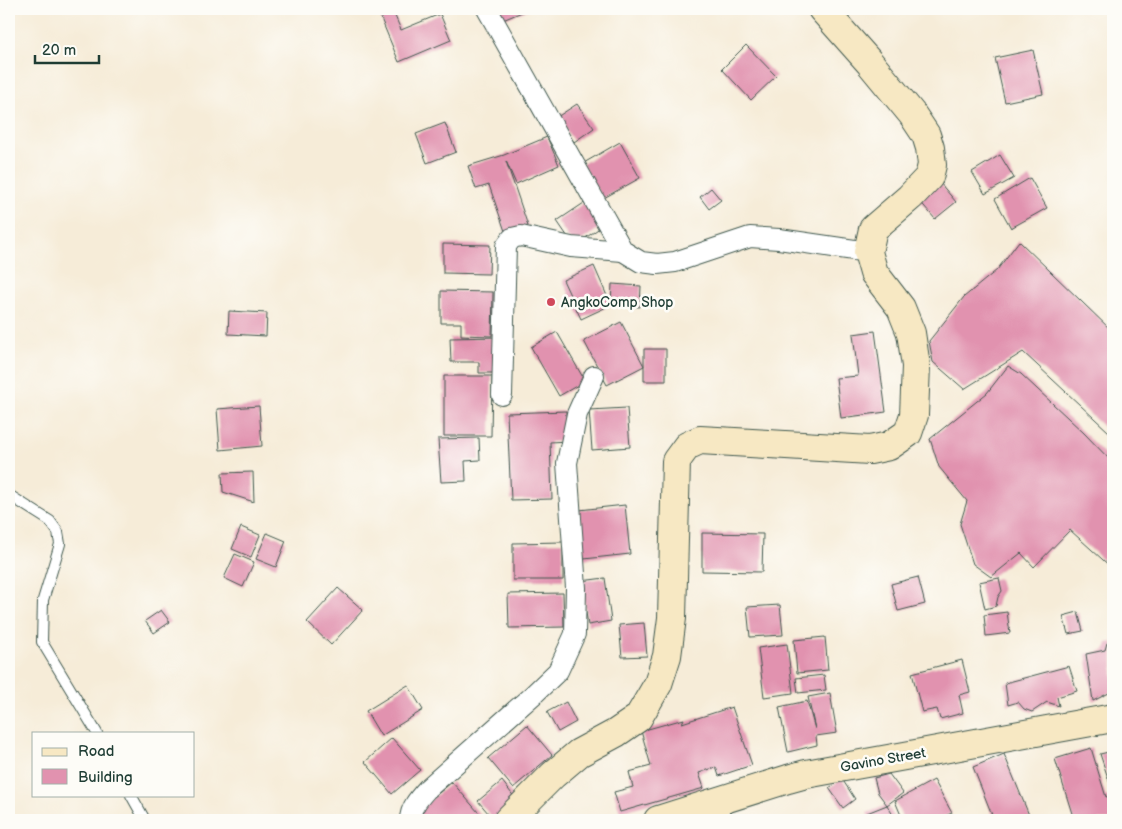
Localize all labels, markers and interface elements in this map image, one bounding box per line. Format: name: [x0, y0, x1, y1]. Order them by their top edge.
scale bar: [35, 32, 99, 64]
text: 20 m: [42, 41, 76, 60]
place label: AngkoComp Shop: [561, 294, 674, 311]
marker: AngkoComp Shop: [545, 296, 557, 308]
legend: [32, 732, 195, 796]
text: Road: [78, 742, 114, 761]
street label: Gavino Street: [839, 744, 928, 776]
text: Building: [78, 768, 133, 787]

